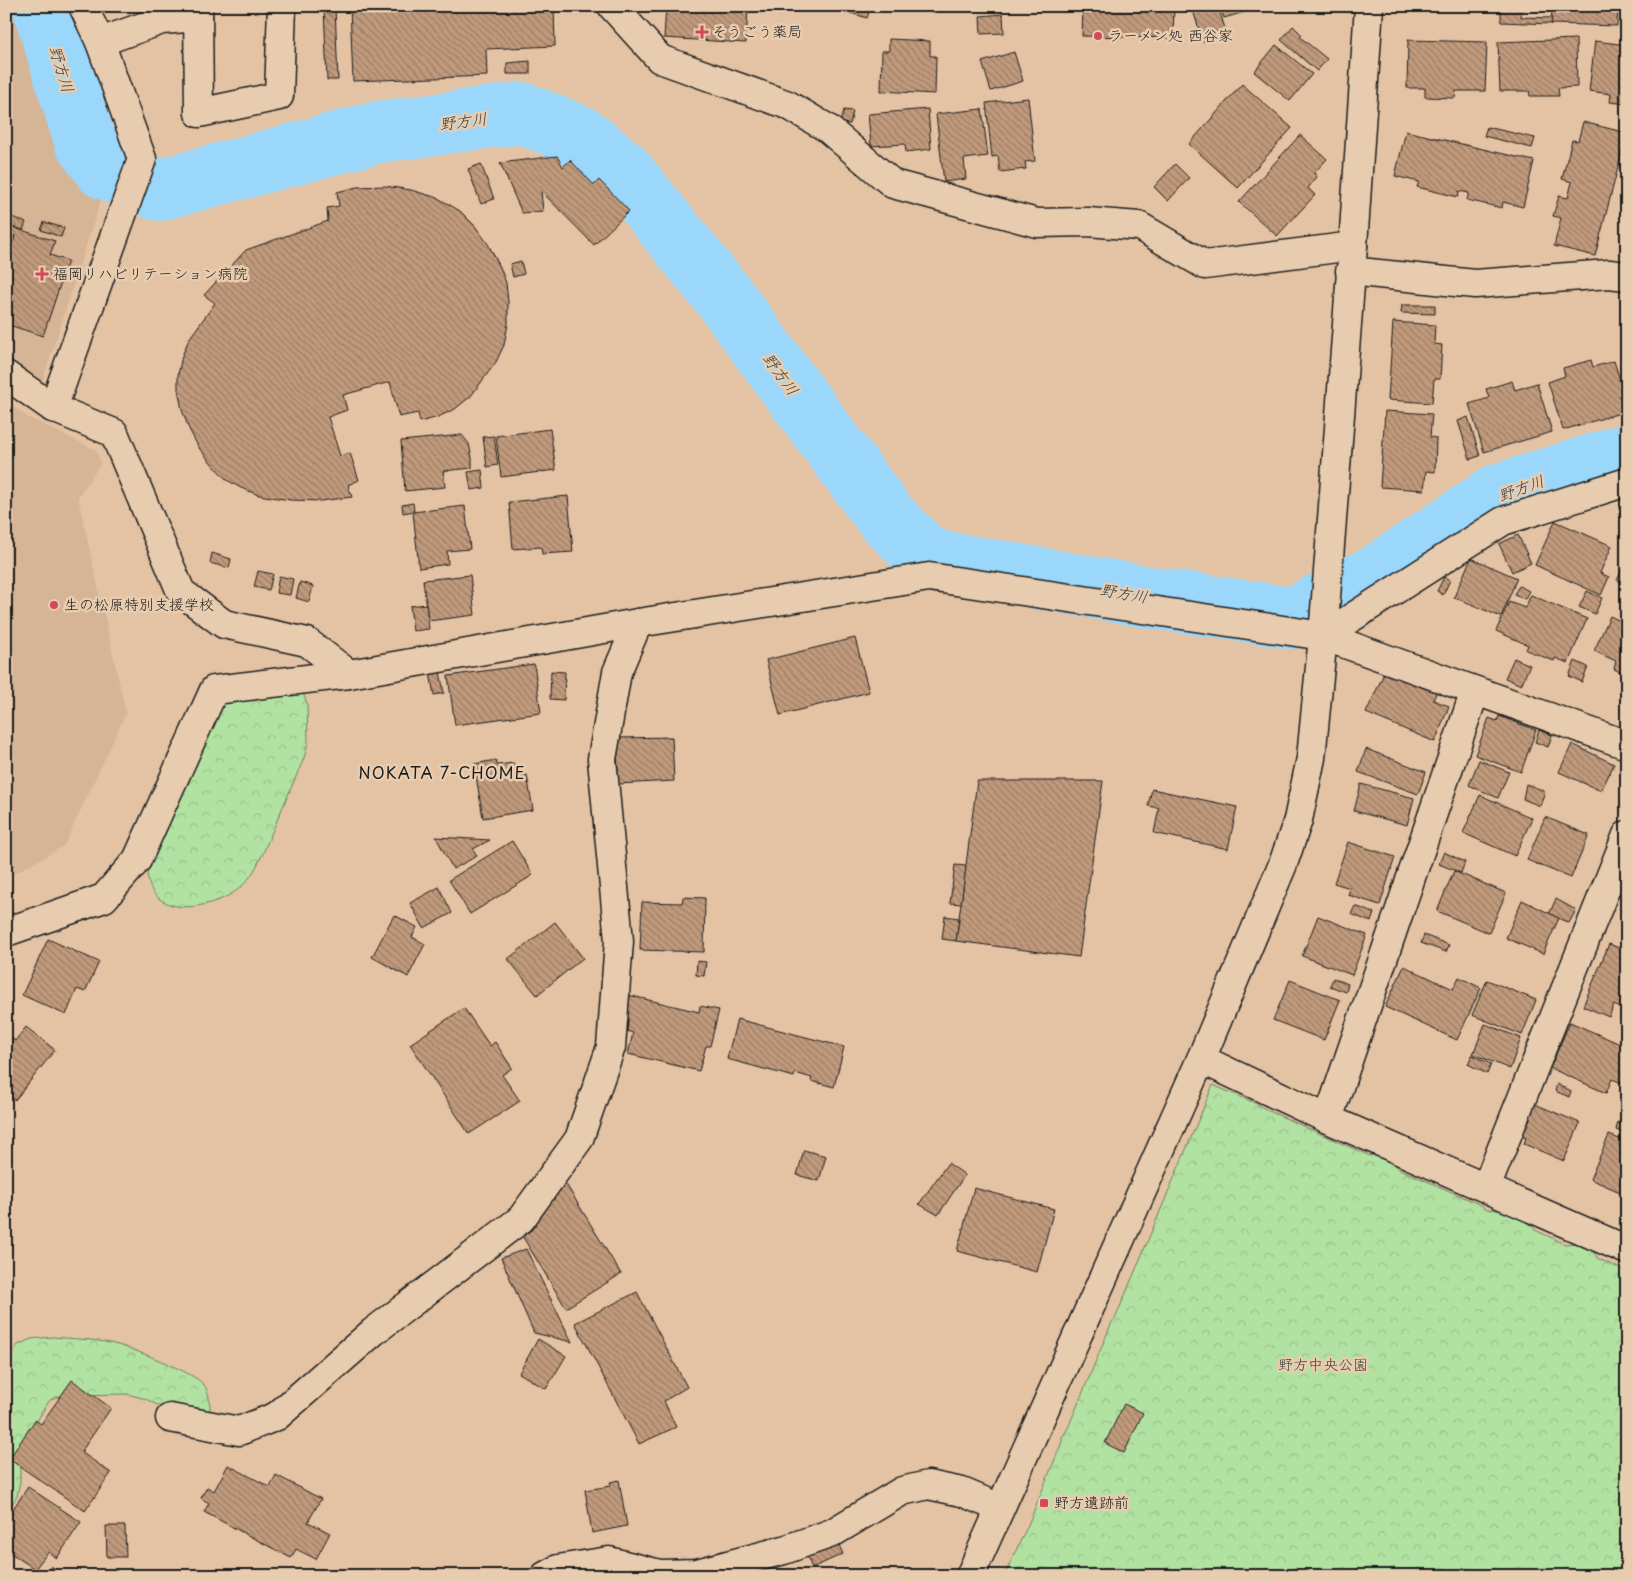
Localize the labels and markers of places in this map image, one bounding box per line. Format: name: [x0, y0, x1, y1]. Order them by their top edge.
place label: そうごう薬局: [712, 19, 803, 42]
place label: ラーメン処 西谷家: [1108, 23, 1233, 46]
marker: そうごう薬局: [696, 26, 708, 38]
marker: ラーメン処 西谷家: [1092, 30, 1104, 42]
place label: 福岡リハビリテーション病院: [53, 261, 248, 284]
marker: 福岡リハビリテーション病院: [35, 267, 49, 281]
place label: 生の松原特別支援学校: [64, 592, 214, 615]
marker: 生の松原特別支援学校: [48, 599, 60, 611]
place label: 野方遺跡前: [1054, 1490, 1129, 1513]
marker: 野方遺跡前: [1038, 1497, 1050, 1509]

